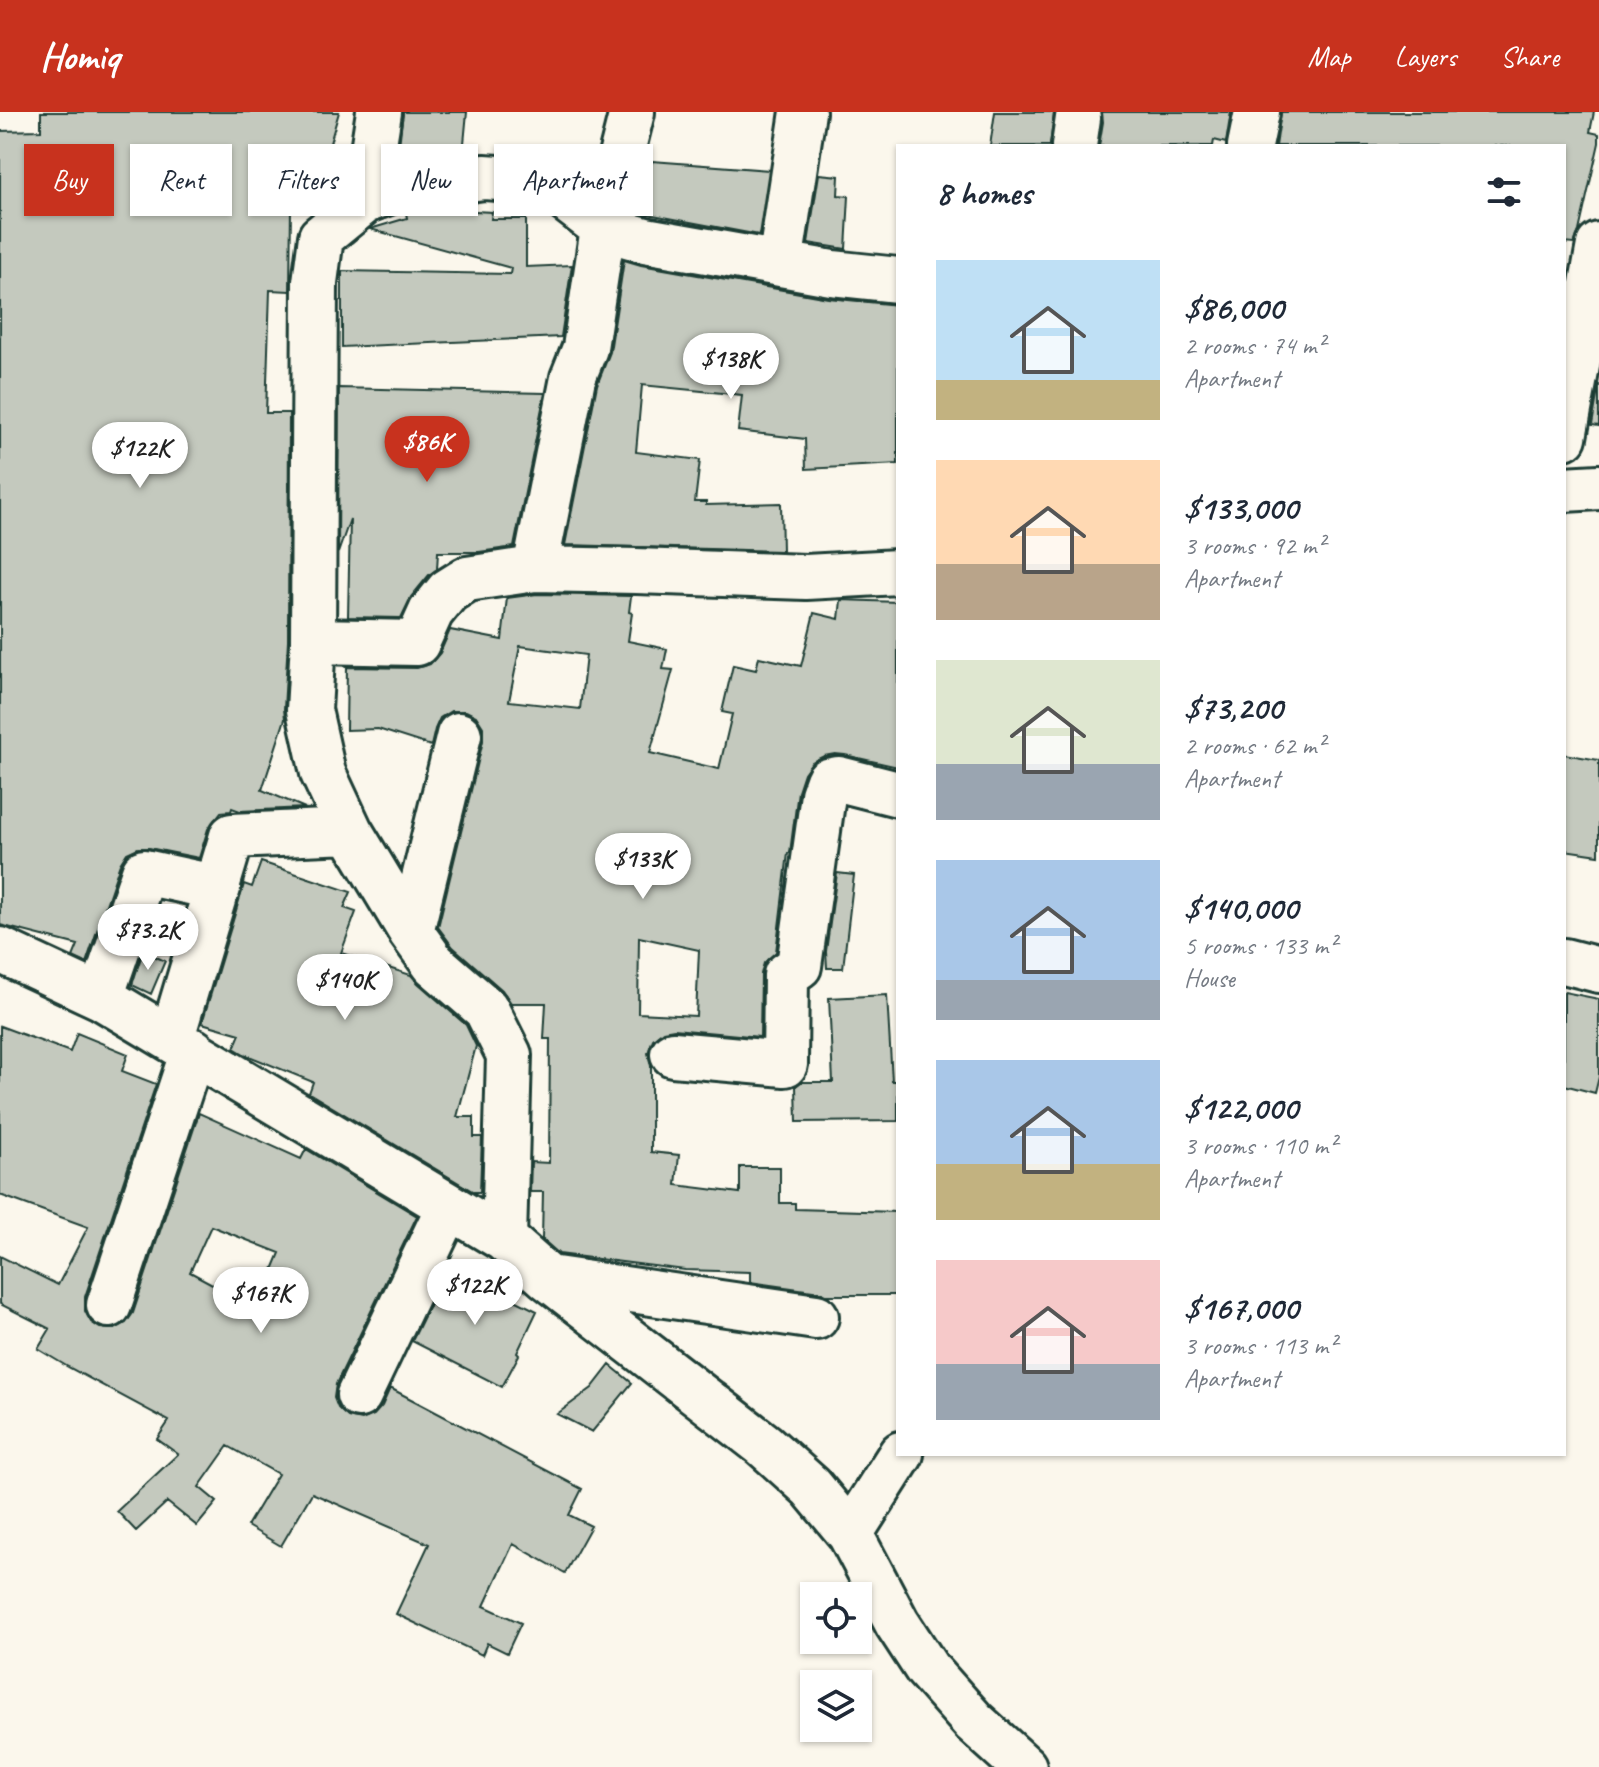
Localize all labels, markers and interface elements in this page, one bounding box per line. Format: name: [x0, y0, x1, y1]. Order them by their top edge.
text: Homiq: [40, 33, 119, 80]
text: Map: [1308, 39, 1351, 74]
text: Layers: [1395, 39, 1456, 74]
text: Share: [1500, 39, 1559, 74]
chip: Buy: [24, 144, 114, 216]
chip: Rent: [130, 144, 232, 216]
chip: Filters: [248, 144, 365, 216]
chip: New: [381, 144, 478, 216]
chip: Apartment: [494, 144, 653, 216]
icon: filters: [1482, 170, 1526, 214]
text: 8 homes: [936, 171, 1032, 214]
text: $86,000: [1184, 286, 1283, 329]
icon: home: [1000, 292, 1096, 388]
text: 2 rooms · 74 m²: [1184, 329, 1325, 362]
pin: $138K: [675, 333, 787, 401]
text: $138K: [701, 342, 761, 375]
text: Apartment: [1184, 362, 1280, 395]
pin: $86K: [380, 416, 474, 484]
pin: $122K: [84, 422, 196, 490]
text: $86K: [403, 425, 451, 458]
text: $122K: [110, 431, 170, 464]
text: $133,000: [1184, 486, 1298, 529]
icon: home: [1000, 492, 1096, 588]
text: 3 rooms · 92 m²: [1184, 529, 1325, 562]
text: Apartment: [1184, 562, 1280, 595]
text: $73,200: [1184, 686, 1282, 729]
icon: home: [1000, 692, 1096, 788]
text: 2 rooms · 62 m²: [1184, 729, 1325, 762]
text: Apartment: [1184, 762, 1280, 795]
pin: $133K: [587, 833, 699, 901]
text: $133K: [613, 842, 673, 875]
text: $140,000: [1184, 886, 1298, 929]
icon: home: [1000, 892, 1096, 988]
pin: $73.2K: [83, 904, 213, 972]
text: $73.2K: [115, 913, 181, 946]
text: 5 rooms · 133 m²: [1184, 929, 1336, 962]
pin: $140K: [289, 954, 401, 1022]
text: House: [1184, 962, 1235, 995]
text: $140K: [315, 963, 375, 996]
text: $122,000: [1184, 1086, 1298, 1129]
icon: home: [1000, 1092, 1096, 1188]
text: 3 rooms · 110 m²: [1184, 1129, 1336, 1162]
text: Apartment: [1184, 1162, 1280, 1195]
pin: $122K: [419, 1259, 531, 1327]
pin: $167K: [205, 1267, 317, 1335]
text: $122K: [445, 1268, 505, 1301]
text: $167K: [231, 1276, 291, 1309]
text: $167,000: [1184, 1286, 1298, 1329]
icon: home: [1000, 1292, 1096, 1388]
text: 3 rooms · 113 m²: [1184, 1329, 1336, 1362]
text: Apartment: [1184, 1362, 1280, 1395]
map controls: [800, 1582, 872, 1742]
button: locate: [800, 1582, 872, 1654]
button: layers: [800, 1670, 872, 1742]

